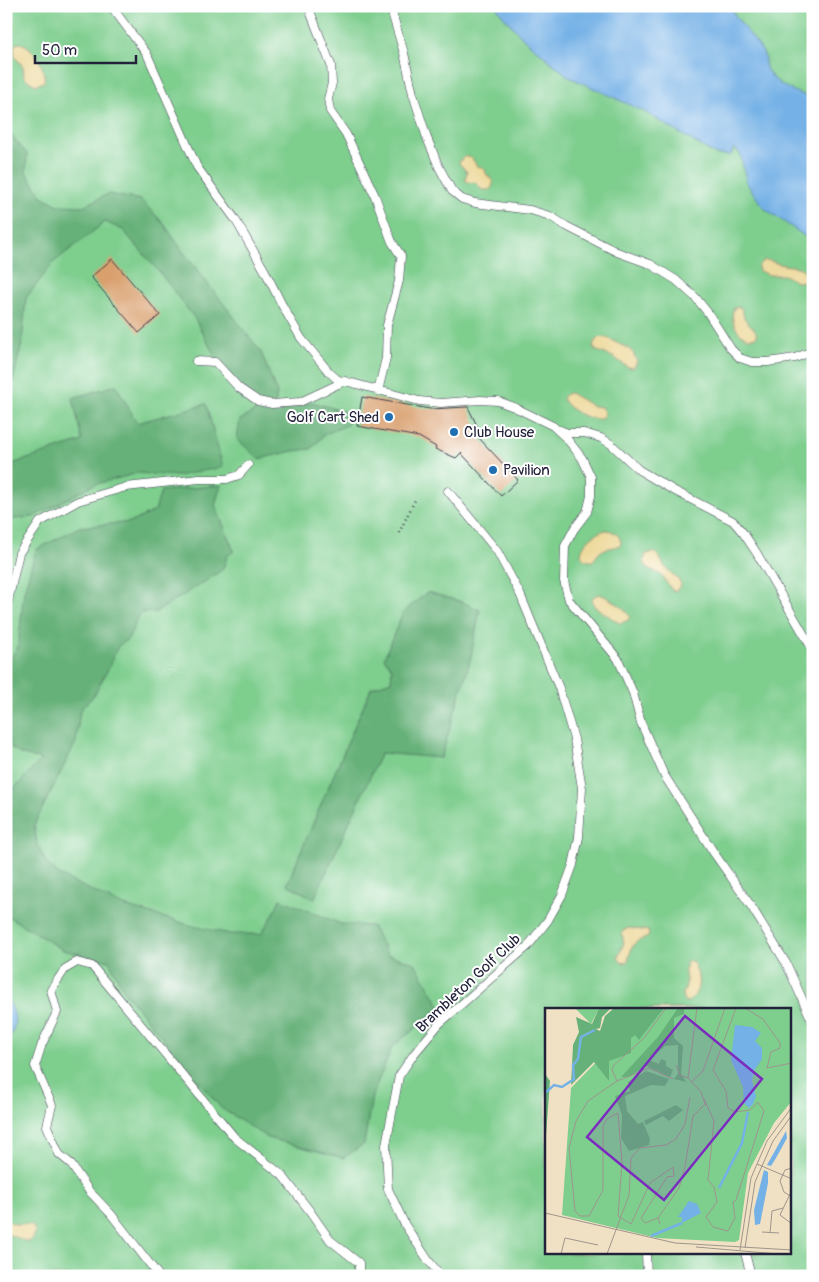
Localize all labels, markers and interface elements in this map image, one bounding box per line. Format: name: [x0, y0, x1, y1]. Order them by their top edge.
scale bar: [35, 32, 136, 64]
text: 50 m: [42, 41, 77, 60]
place label: Golf Cart Shed: [287, 408, 379, 427]
marker: Golf Cart Shed: [383, 411, 395, 423]
place label: Club House: [464, 423, 535, 442]
marker: Club House: [448, 426, 460, 438]
place label: Pavilion: [503, 461, 550, 480]
marker: Pavilion: [487, 464, 499, 476]
street label: Brambleton Golf Club: [412, 930, 525, 1037]
inset map: [545, 1008, 792, 1254]

